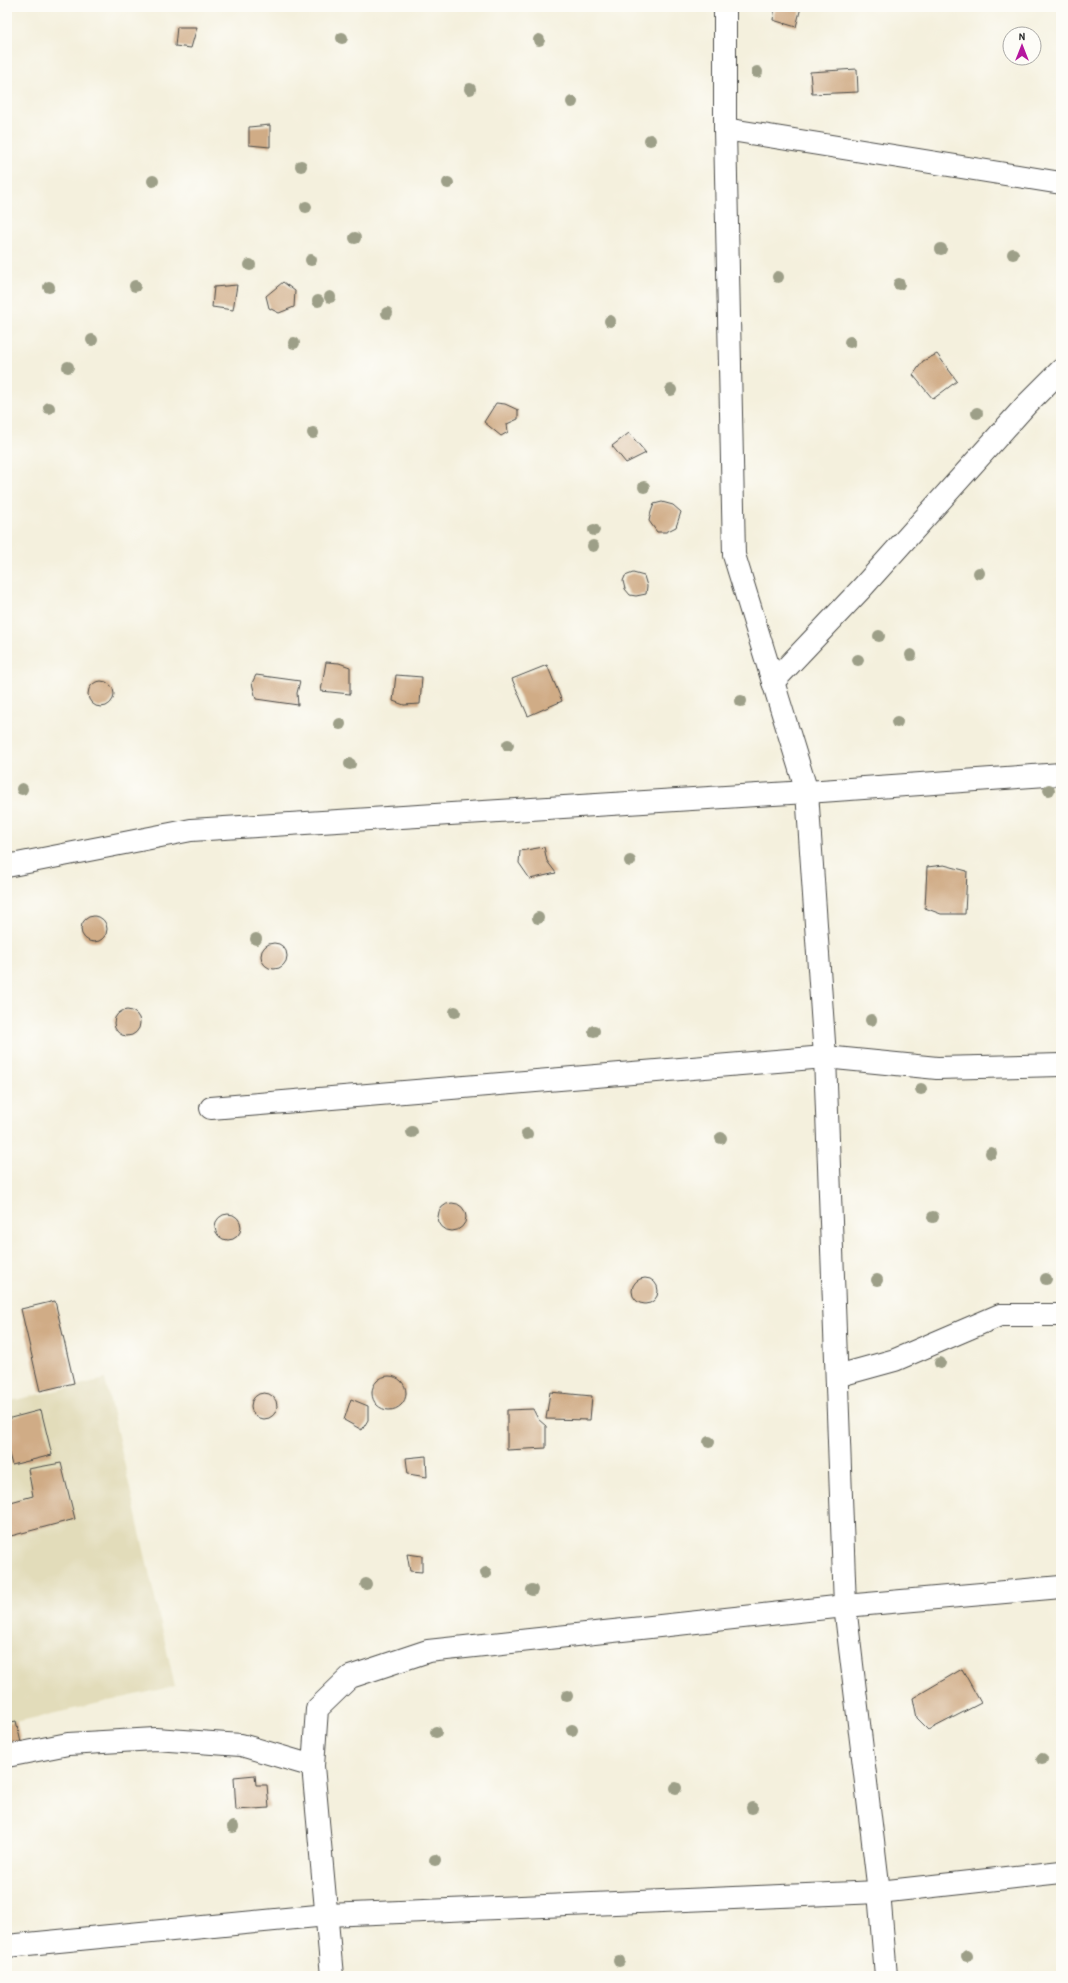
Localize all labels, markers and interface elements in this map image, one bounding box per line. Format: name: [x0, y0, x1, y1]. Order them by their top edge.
north arrow: [1002, 26, 1042, 66]
text: N: [1019, 29, 1025, 43]

